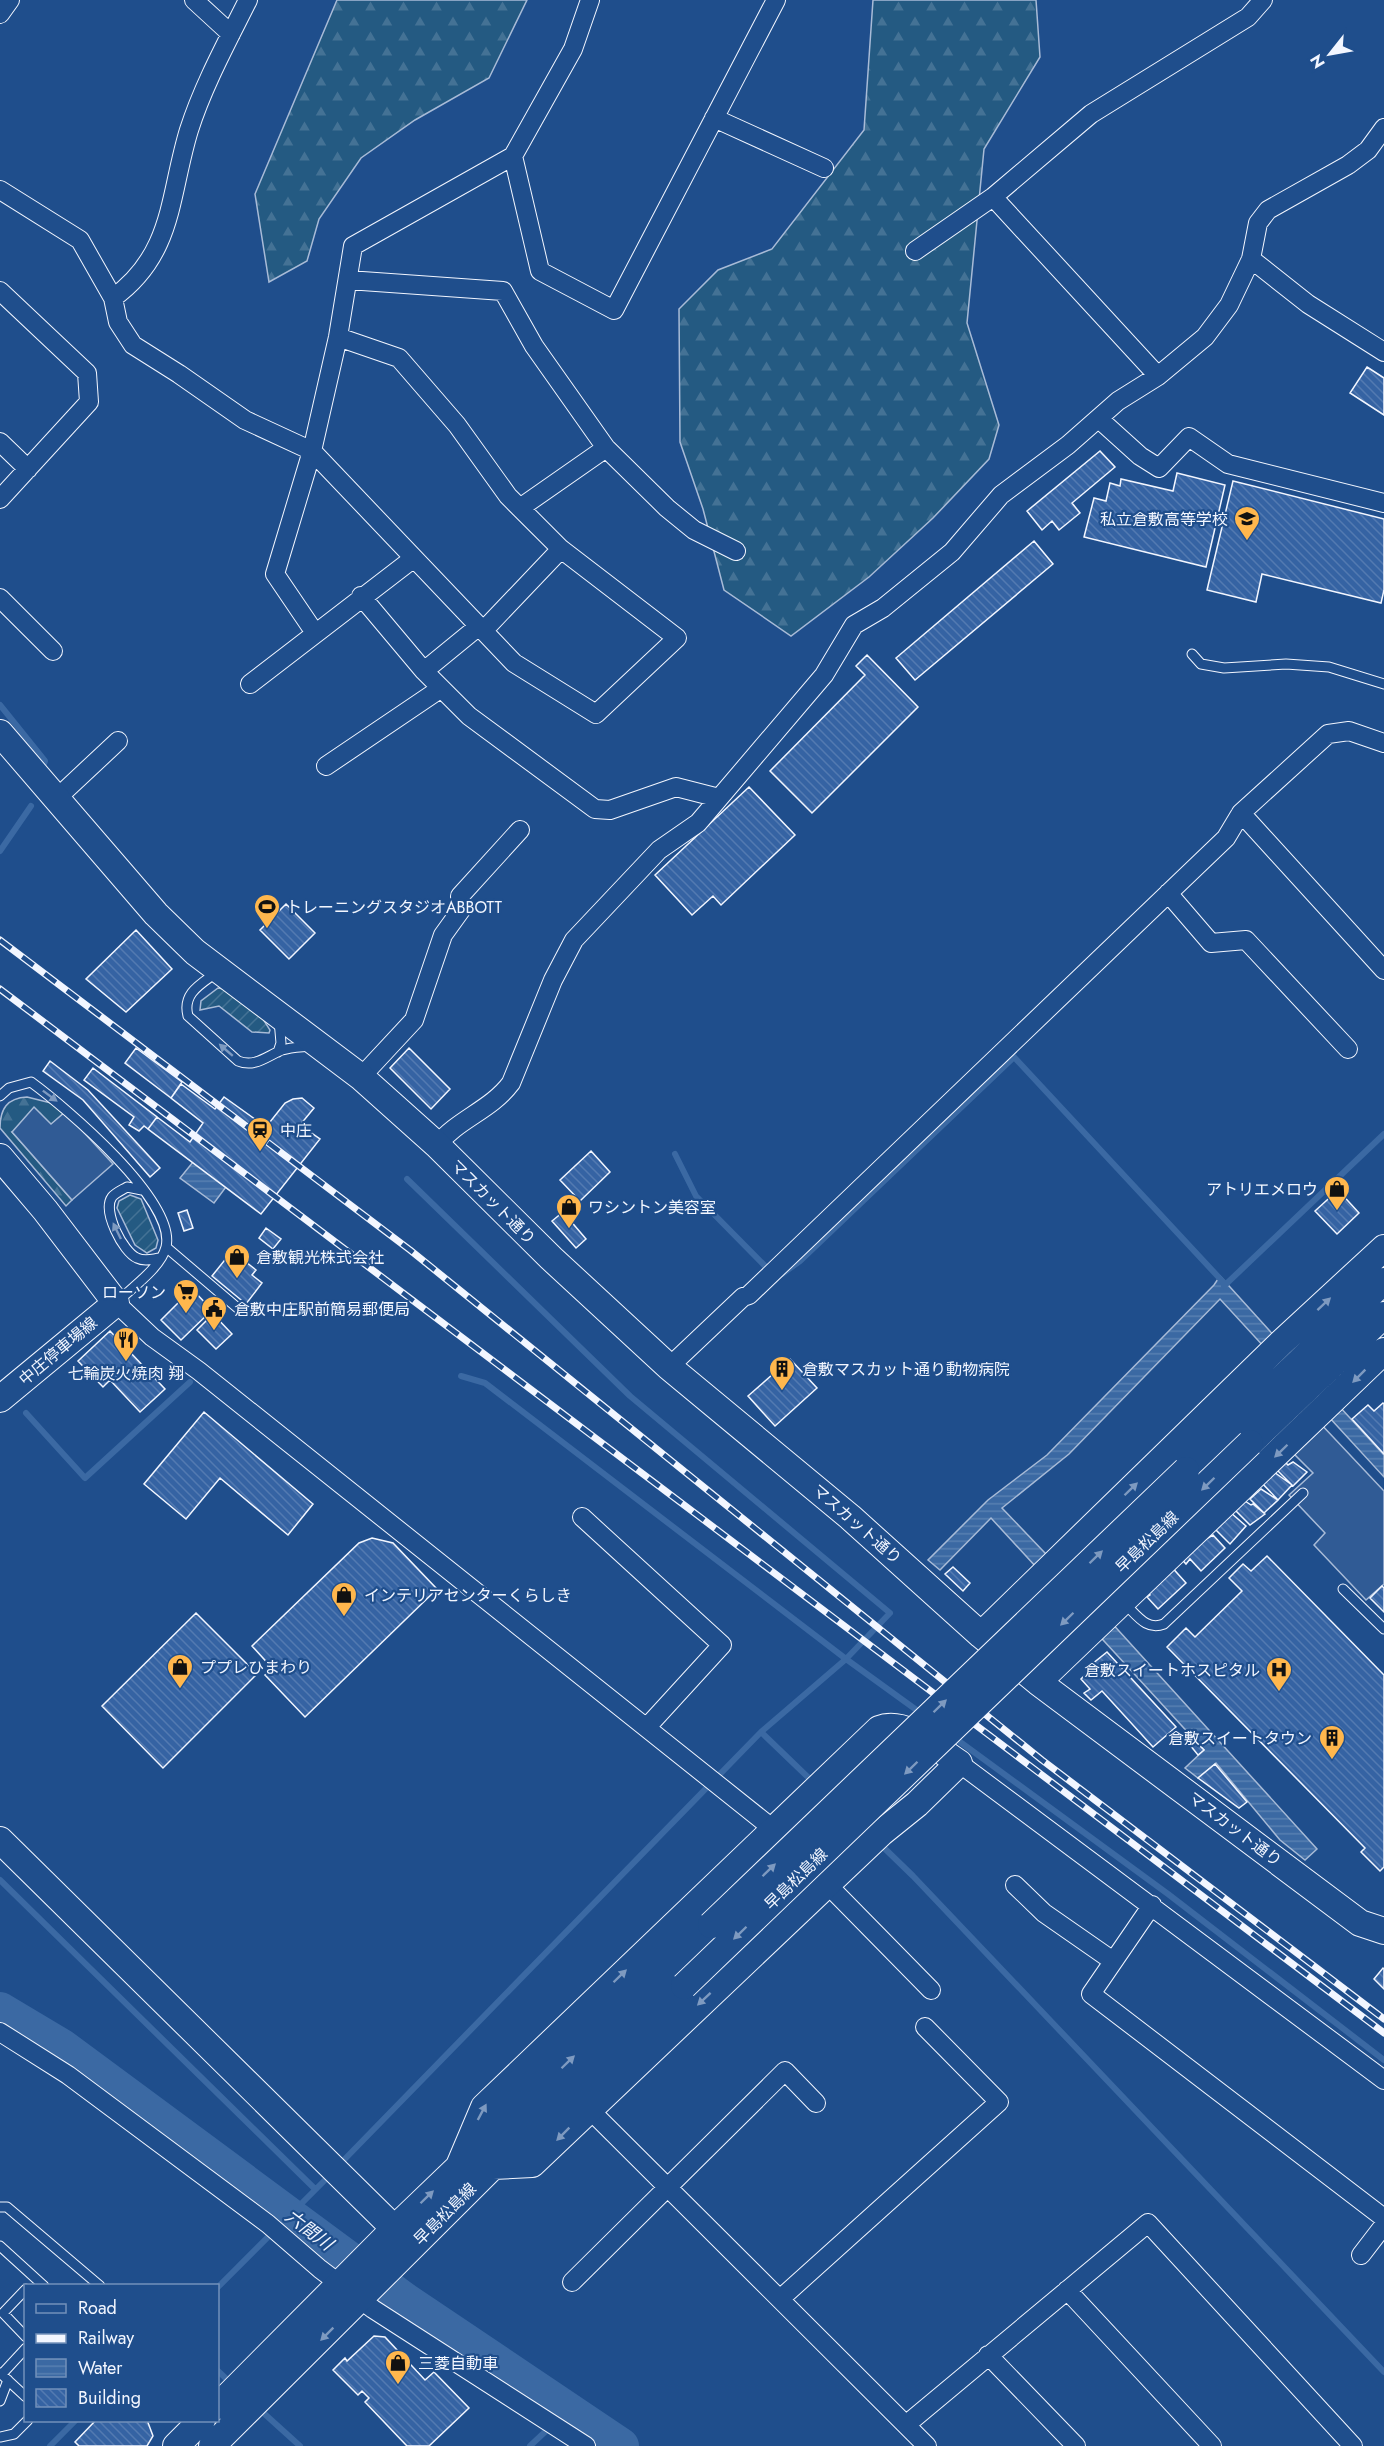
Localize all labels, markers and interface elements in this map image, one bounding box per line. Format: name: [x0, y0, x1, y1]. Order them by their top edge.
north arrow: [1300, 24, 1360, 84]
text: N: [1304, 50, 1331, 73]
school or university icon: 私立倉敷高等学校: [1232, 504, 1262, 542]
place label: 私立倉敷高等学校: [1100, 508, 1228, 531]
sports icon: トレーニングスタジオABBOTT: [252, 892, 282, 930]
place label: トレーニングスタジオABBOTT: [286, 896, 502, 919]
one-way arrow: [219, 1044, 234, 1057]
one-way arrow: [42, 1089, 58, 1102]
station icon: 中庄: [245, 1115, 275, 1153]
place label: 中庄: [280, 1119, 312, 1142]
street label: マスカット通り: [445, 1154, 541, 1250]
shop icon: アトリエメロウ: [1322, 1174, 1352, 1212]
place label: アトリエメロウ: [1206, 1178, 1318, 1201]
shop icon: ワシントン美容室: [554, 1192, 584, 1230]
place label: ワシントン美容室: [588, 1196, 716, 1219]
one-way arrow: [112, 1223, 121, 1240]
shop icon: 倉敷観光株式会社: [222, 1242, 252, 1280]
place label: 倉敷観光株式会社: [256, 1246, 384, 1269]
supermarket icon: ローソン: [171, 1277, 201, 1315]
place label: ローソン: [102, 1281, 166, 1304]
public building icon: 倉敷中庄駅前簡易郵便局: [199, 1294, 229, 1332]
one-way arrow: [1316, 1297, 1331, 1311]
place label: 倉敷中庄駅前簡易郵便局: [234, 1298, 410, 1321]
street label: 中庄停車場線: [14, 1311, 102, 1391]
restaurant icon: 七輪炭火焼肉 翔: [111, 1325, 141, 1363]
building icon: 倉敷マスカット通り動物病院: [767, 1354, 797, 1392]
place label: 倉敷マスカット通り動物病院: [802, 1358, 1010, 1381]
place label: 七輪炭火焼肉 翔: [68, 1362, 184, 1385]
one-way arrow: [1352, 1368, 1366, 1382]
one-way arrow: [1274, 1443, 1288, 1457]
one-way arrow: [1200, 1477, 1215, 1491]
street label: マスカット通り: [807, 1479, 907, 1569]
one-way arrow: [1124, 1482, 1139, 1496]
street label: 早島松島線: [1110, 1506, 1184, 1578]
one-way arrow: [1088, 1550, 1102, 1564]
shop icon: インテリアセンターくらしき: [329, 1580, 359, 1618]
place label: インテリアセンターくらしき: [364, 1584, 572, 1607]
one-way arrow: [1060, 1612, 1075, 1626]
shop icon: ププレひまわり: [165, 1652, 195, 1690]
hospital icon: 倉敷スイートホスピタル: [1264, 1655, 1294, 1693]
place label: ププレひまわり: [200, 1656, 312, 1679]
place label: 倉敷スイートホスピタル: [1084, 1659, 1260, 1682]
one-way arrow: [932, 1699, 947, 1713]
building icon: 倉敷スイートタウン: [1317, 1723, 1347, 1761]
place label: 倉敷スイートタウン: [1168, 1727, 1312, 1750]
one-way arrow: [905, 1761, 919, 1775]
street label: マスカット通り: [1183, 1786, 1287, 1872]
street label: 早島松島線: [759, 1843, 833, 1915]
one-way arrow: [761, 1863, 776, 1877]
one-way arrow: [734, 1925, 748, 1939]
one-way arrow: [613, 1969, 627, 1983]
one-way arrow: [697, 1992, 711, 2006]
one-way arrow: [560, 2055, 575, 2069]
one-way arrow: [477, 2104, 487, 2121]
one-way arrow: [556, 2126, 570, 2140]
street label: 早島松島線: [409, 2178, 481, 2250]
one-way arrow: [419, 2190, 433, 2204]
water label: 六間川: [280, 2203, 340, 2258]
legend: [24, 2284, 219, 2422]
text: Road: [78, 2295, 117, 2321]
text: Railway: [78, 2325, 134, 2351]
one-way arrow: [320, 2326, 334, 2340]
shop icon: 三菱自動車: [383, 2348, 413, 2386]
place label: 三菱自動車: [418, 2352, 498, 2375]
text: Water: [78, 2355, 123, 2381]
text: Building: [78, 2385, 141, 2411]

